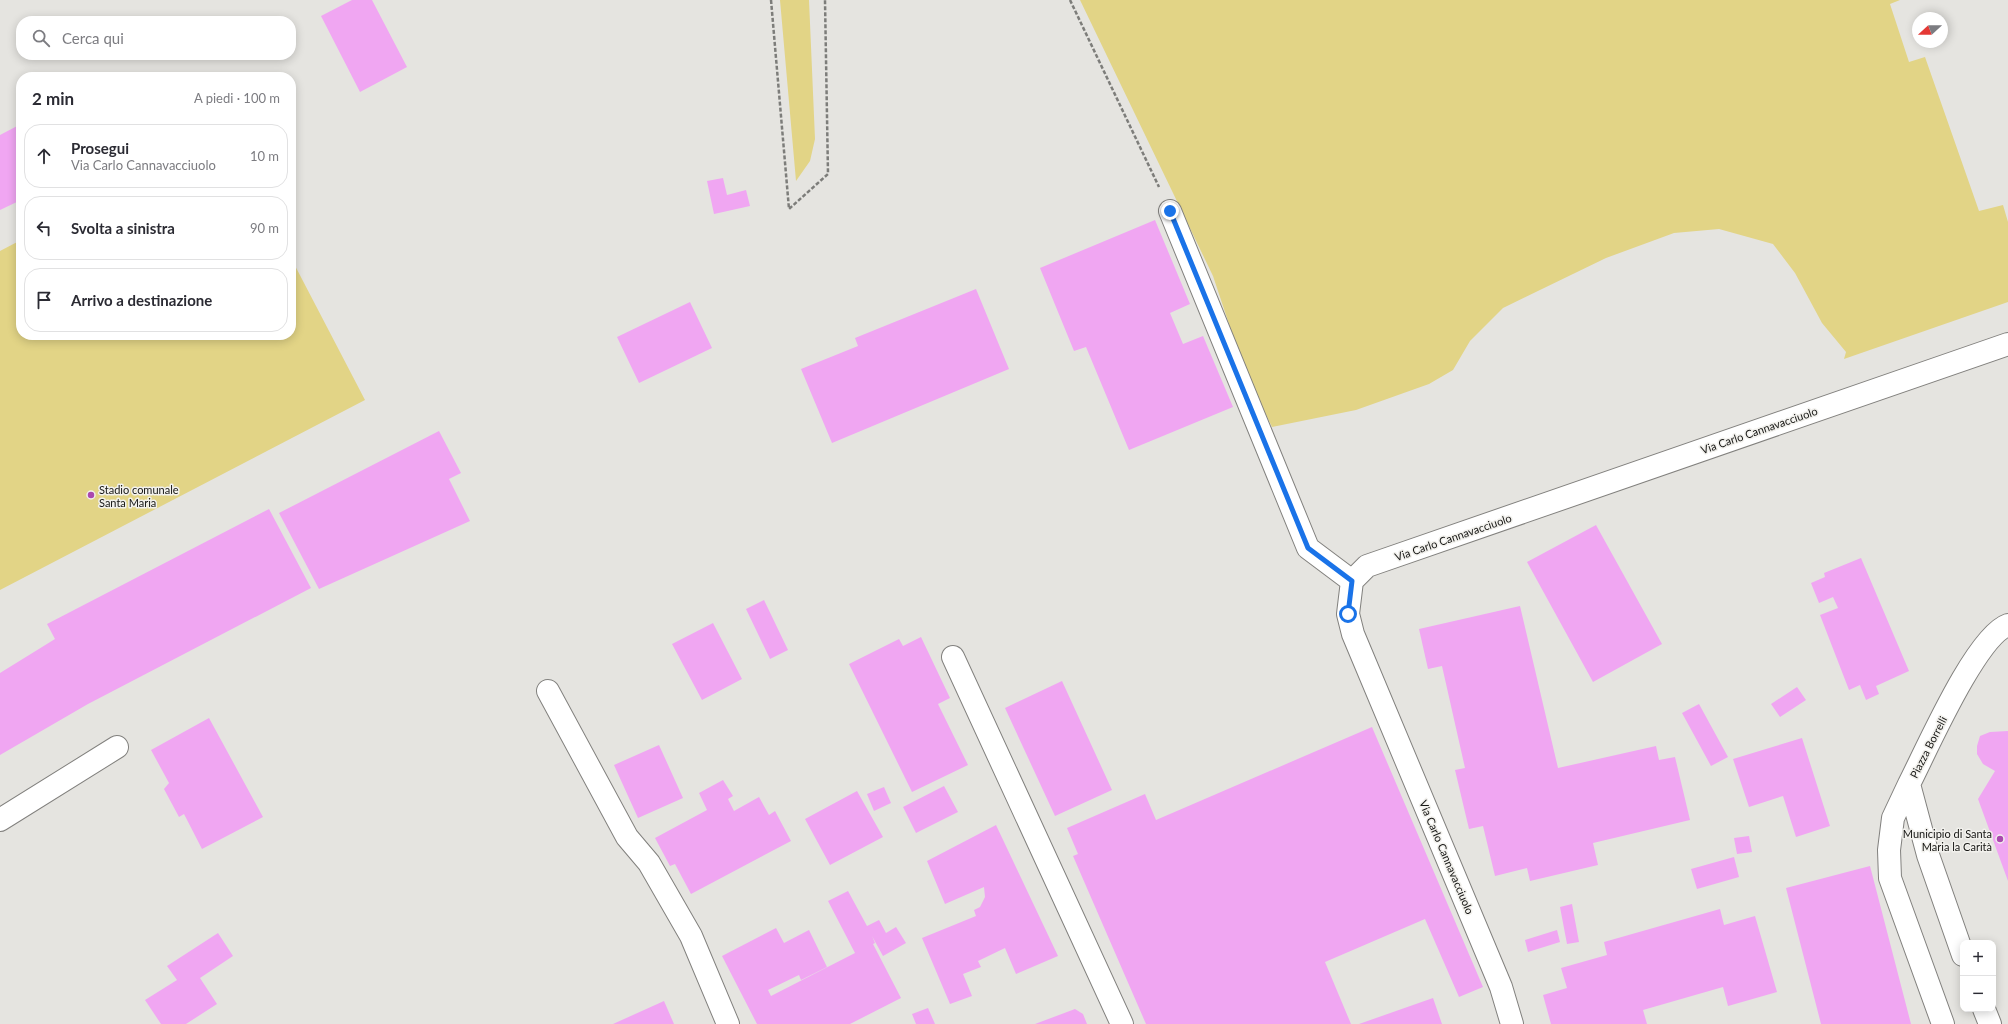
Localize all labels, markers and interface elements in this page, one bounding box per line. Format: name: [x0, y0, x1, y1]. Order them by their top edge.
north arrow: [1912, 12, 1948, 48]
search box: [16, 16, 296, 60]
icon: search: [30, 27, 52, 49]
text: Cerca qui: [62, 29, 124, 47]
text: 2 min: [32, 88, 74, 109]
text: A piedi · 100 m: [194, 90, 280, 106]
text: Prosegui: [71, 139, 129, 157]
icon: ahead: [33, 145, 55, 167]
text: 10 m: [250, 148, 279, 164]
text: Via Carlo Cannavacciuolo: [71, 157, 216, 173]
route end: [1161, 202, 1179, 220]
icon: left: [33, 217, 55, 239]
text: Svolta a sinistra: [71, 219, 175, 237]
text: 90 m: [250, 220, 279, 236]
icon: arrive: [33, 289, 55, 311]
text: Arrivo a destinazione: [71, 291, 212, 309]
street label: Via Carlo Cannavacciuolo: [1699, 404, 1819, 456]
place label: Stadio comunale Santa Maria: [99, 483, 179, 509]
marker: Stadio comunale Santa Maria: [86, 490, 96, 500]
street label: Via Carlo Cannavacciuolo: [1393, 511, 1513, 563]
route start: [1339, 605, 1357, 623]
street label: Piazza Borrelli: [1907, 714, 1949, 780]
street label: Via Carlo Cannavacciuolo: [1417, 798, 1477, 916]
place label: Municipio di Santa Maria la Carità: [1903, 827, 1992, 853]
marker: Municipio di Santa Maria la Carità: [1995, 834, 2005, 844]
map controls: [1960, 940, 1996, 1012]
button: +: [1960, 940, 1996, 976]
button: −: [1960, 976, 1996, 1012]

